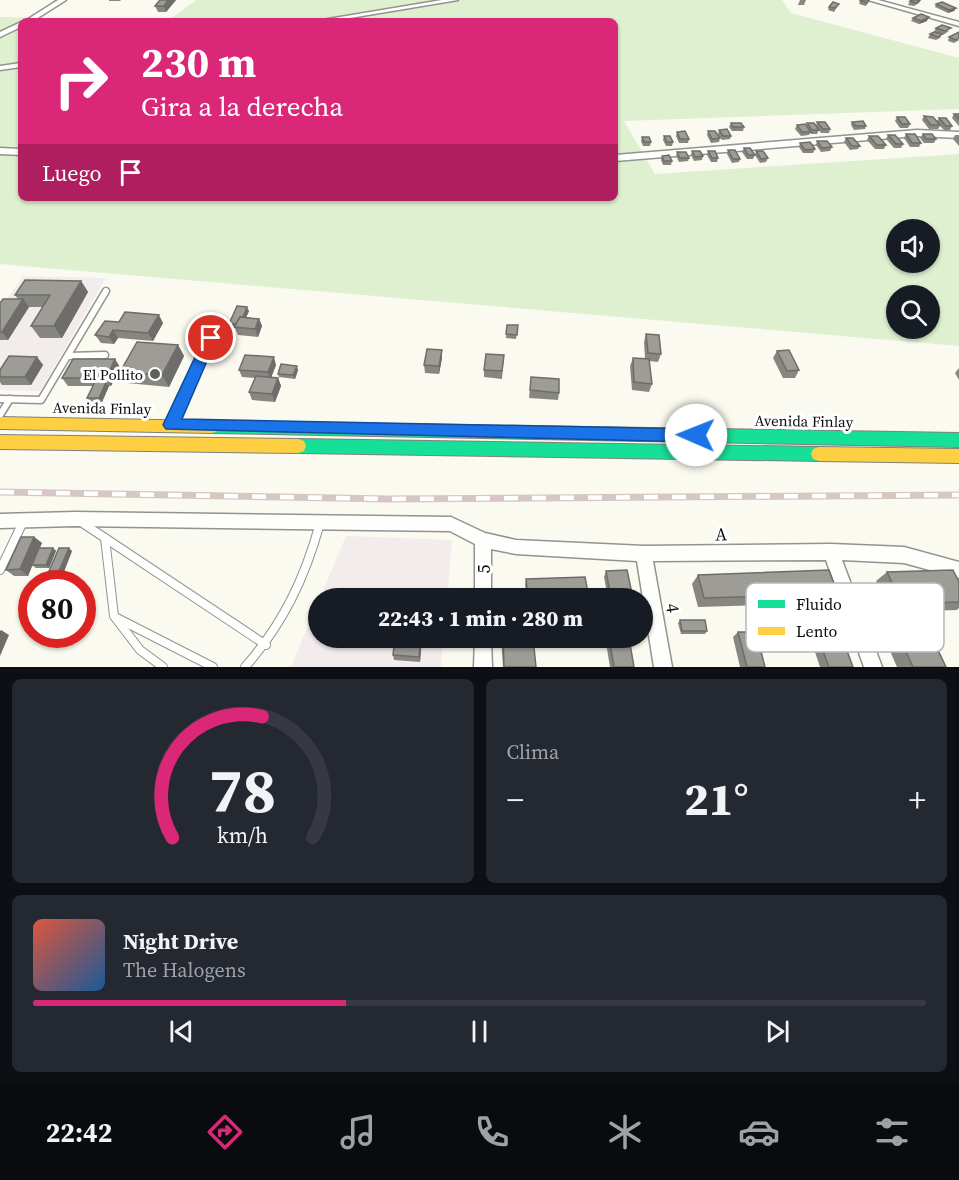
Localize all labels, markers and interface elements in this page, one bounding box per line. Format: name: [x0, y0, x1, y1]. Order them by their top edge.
text: 230 m: [141, 33, 256, 91]
icon: right: [42, 42, 120, 120]
text: Gira a la derecha: [141, 88, 343, 125]
icon: arrive: [114, 156, 147, 189]
text: Luego: [42, 158, 102, 188]
map controls: [886, 219, 940, 339]
button: sound: [886, 219, 940, 273]
button: search: [886, 285, 940, 339]
pin: [185, 312, 236, 363]
icon: arrive: [194, 321, 227, 354]
place label: El Pollito: [83, 364, 143, 385]
marker: El Pollito: [148, 367, 162, 381]
street label: Avenida Finlay: [53, 397, 152, 419]
position arrow: [664, 403, 728, 467]
street label: Avenida Finlay: [755, 410, 854, 432]
street label: A: [715, 521, 727, 547]
street label: 5: [471, 565, 496, 574]
speed limit sign: 80: [18, 570, 96, 648]
legend: [746, 583, 944, 652]
text: Fluido: [796, 593, 842, 615]
street label: 4: [660, 602, 686, 614]
text: 22:43 · 1 min · 280 m: [378, 603, 583, 633]
text: Lento: [796, 620, 838, 642]
text: Clima: [507, 738, 559, 766]
text: 78: [209, 747, 277, 833]
text: 21°: [684, 768, 748, 830]
text: −: [507, 777, 524, 822]
text: +: [908, 777, 926, 822]
text: km/h: [217, 821, 268, 850]
text: Night Drive: [123, 926, 238, 956]
text: The Halogens: [123, 956, 246, 984]
icon: previous: [165, 1015, 198, 1048]
icon: pause: [463, 1015, 496, 1048]
icon: next: [761, 1015, 794, 1048]
icon: directions: [204, 1111, 246, 1153]
icon: music: [337, 1111, 379, 1153]
icon: phone: [471, 1111, 513, 1153]
icon: climate: [604, 1111, 646, 1153]
icon: car: [738, 1111, 780, 1153]
icon: filters: [871, 1111, 913, 1153]
text: 22:42: [46, 1114, 112, 1151]

